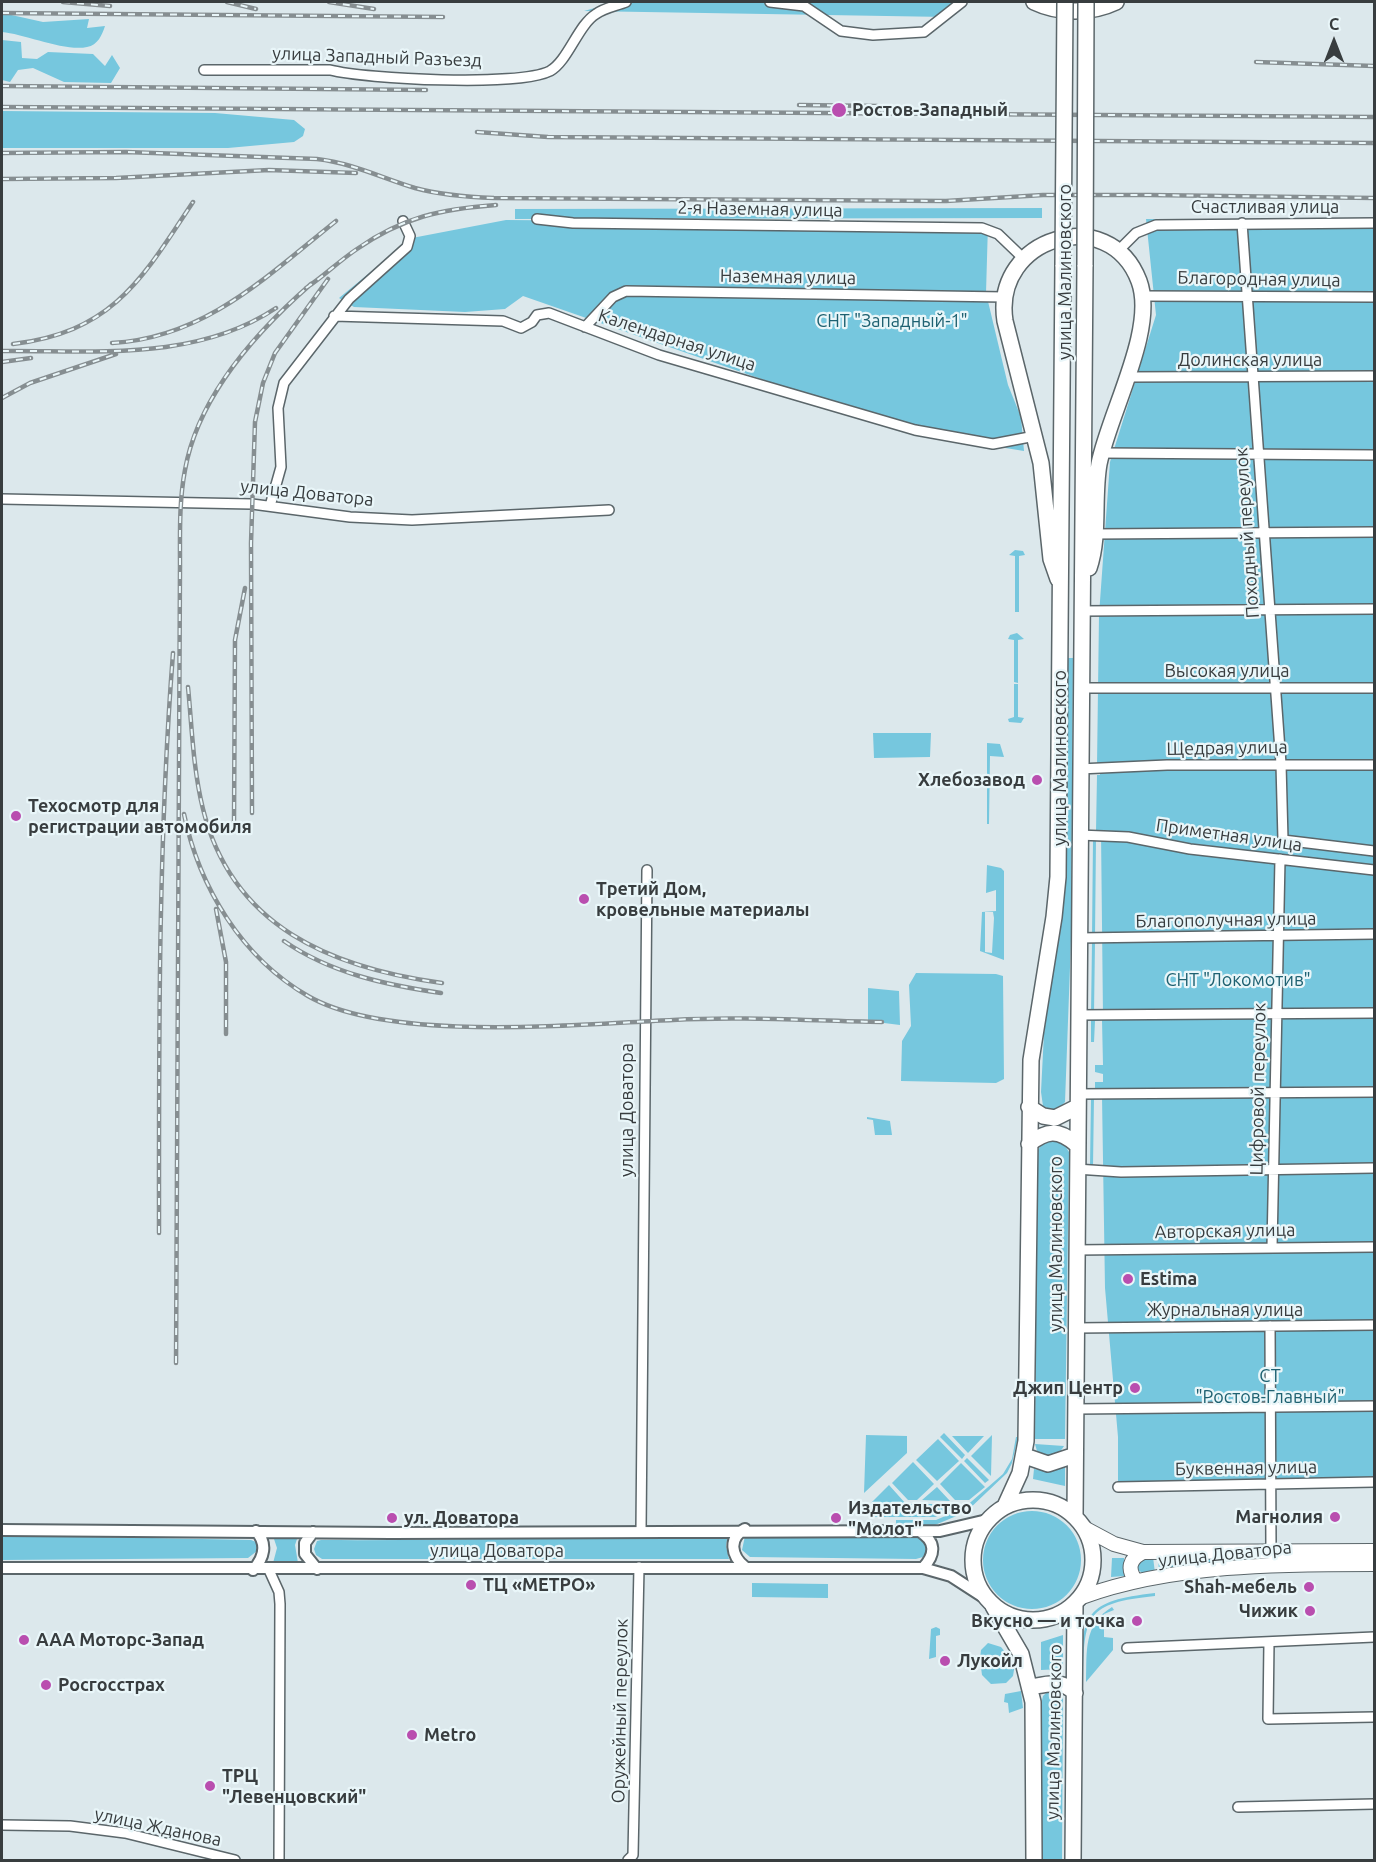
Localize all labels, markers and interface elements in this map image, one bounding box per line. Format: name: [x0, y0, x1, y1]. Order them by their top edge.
north arrow: [1304, 12, 1364, 72]
text: С: [1329, 15, 1339, 33]
street label: улица Западный Разъезд: [272, 43, 482, 71]
place label: Ростов-Западный: [852, 99, 1008, 121]
marker: Ростов-Западный: [830, 101, 848, 119]
street label: улица Малиновского: [1054, 184, 1076, 360]
street label: Счастливая улица: [1191, 196, 1339, 218]
street label: 2-я Наземная улица: [677, 197, 843, 221]
street label: Наземная улица: [720, 265, 856, 289]
street label: Благородная улица: [1177, 267, 1341, 291]
street label: Календарная улица: [596, 304, 758, 376]
park label: СНТ "Западный-1": [816, 310, 968, 332]
street label: Долинская улица: [1178, 349, 1322, 371]
street label: Походный переулок: [1230, 447, 1264, 619]
street label: улица Доватора: [239, 475, 375, 511]
street label: Высокая улица: [1164, 660, 1290, 682]
street label: улица Малиновского: [1049, 670, 1071, 846]
street label: Щедрая улица: [1166, 736, 1288, 760]
place label: Хлебозавод: [918, 769, 1025, 791]
marker: Хлебозавод: [1030, 773, 1044, 787]
place label: Техосмотр для регистрации автомобиля: [28, 795, 252, 838]
marker: Техосмотр для регистрации автомобиля: [9, 809, 23, 823]
street label: Приметная улица: [1154, 814, 1304, 856]
place label: Третий Дом, кровельные материалы: [596, 878, 810, 920]
marker: Третий Дом, кровельные материалы: [577, 892, 591, 906]
street label: Благополучная улица: [1135, 908, 1317, 932]
park label: СНТ "Локомотив": [1165, 969, 1311, 991]
street label: Цифровой переулок: [1246, 1002, 1270, 1176]
street label: улица Доватора: [616, 1043, 638, 1177]
street label: улица Малиновского: [1045, 1156, 1067, 1332]
street label: Авторская улица: [1155, 1219, 1295, 1243]
place label: Estima: [1140, 1268, 1197, 1290]
marker: Estima: [1121, 1272, 1135, 1286]
street label: Журнальная улица: [1147, 1299, 1303, 1321]
park label: СТ "Ростов-Главный": [1195, 1365, 1345, 1408]
place label: Джип Центр: [1013, 1377, 1123, 1399]
marker: Джип Центр: [1128, 1381, 1142, 1395]
street label: Буквенная улица: [1175, 1456, 1317, 1480]
place label: Издательство "Молот": [848, 1497, 972, 1540]
place label: Магнолия: [1235, 1506, 1323, 1528]
place label: ул. Доватора: [404, 1507, 519, 1529]
marker: Магнолия: [1328, 1510, 1342, 1524]
marker: ул. Доватора: [385, 1511, 399, 1525]
marker: Издательство "Молот": [829, 1511, 843, 1525]
street label: улица Доватора: [1157, 1536, 1293, 1572]
street label: улица Доватора: [430, 1540, 564, 1562]
place label: ТЦ «МЕТРО»: [483, 1574, 595, 1596]
place label: Shah-мебель: [1184, 1576, 1297, 1598]
marker: ТЦ «МЕТРО»: [464, 1578, 478, 1592]
marker: Shah-мебель: [1302, 1580, 1316, 1594]
place label: Чижик: [1239, 1600, 1298, 1622]
marker: Чижик: [1303, 1604, 1317, 1618]
place label: Вкусно — и точка: [971, 1610, 1125, 1632]
marker: Вкусно — и точка: [1130, 1614, 1144, 1628]
street label: Оружейный переулок: [608, 1618, 632, 1804]
place label: ААА Моторс-Запад: [36, 1629, 204, 1651]
marker: ААА Моторс-Запад: [17, 1633, 31, 1647]
street label: улица Малиновского: [1042, 1644, 1066, 1820]
place label: Лукойл: [957, 1650, 1023, 1672]
marker: Лукойл: [938, 1654, 952, 1668]
place label: Росгосстрах: [58, 1674, 165, 1696]
marker: Росгосстрах: [39, 1678, 53, 1692]
place label: Metro: [424, 1724, 476, 1746]
marker: Metro: [405, 1728, 419, 1742]
place label: ТРЦ "Левенцовский": [222, 1765, 366, 1808]
marker: ТРЦ "Левенцовский": [203, 1779, 217, 1793]
street label: улица Жданова: [93, 1803, 223, 1851]

